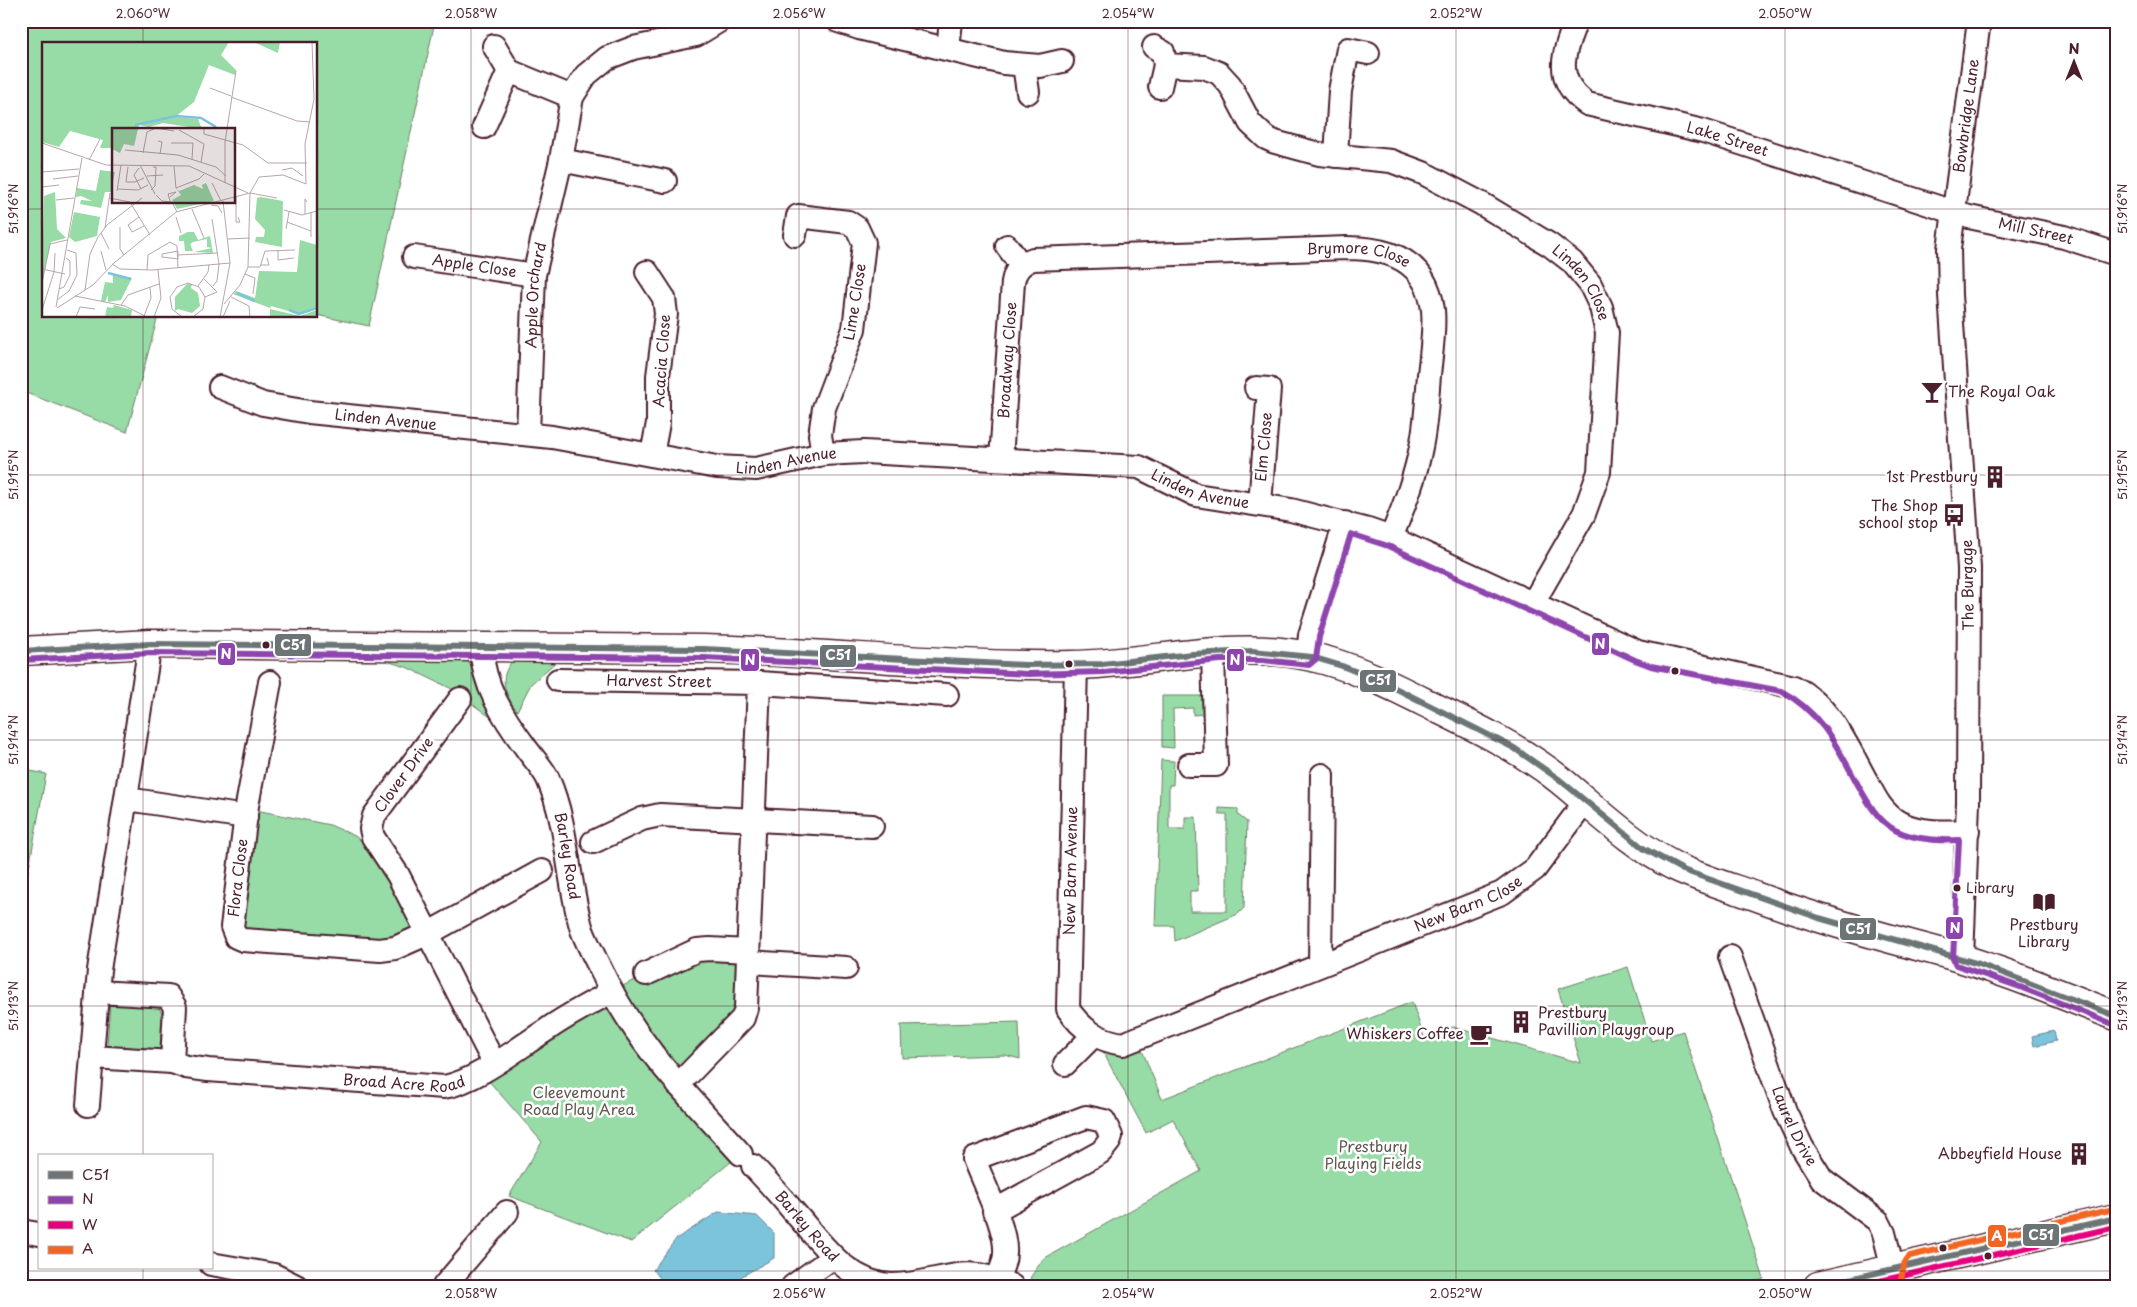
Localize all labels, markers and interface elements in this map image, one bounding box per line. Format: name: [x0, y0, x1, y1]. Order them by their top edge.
text: 2.060°W: [116, 4, 171, 22]
text: 2.058°W: [445, 4, 498, 22]
text: 2.056°W: [773, 4, 826, 22]
text: 2.054°W: [1102, 4, 1155, 22]
text: 2.052°W: [1430, 4, 1483, 22]
text: 2.050°W: [1758, 4, 1812, 22]
north arrow: [2050, 38, 2100, 88]
text: N: [2068, 38, 2080, 59]
inset map: [42, 42, 318, 318]
street label: Bowbridge Lane: [1946, 57, 1984, 174]
street label: Lake Street: [1685, 115, 1772, 161]
text: 51.916°N: [4, 184, 22, 234]
text: 51.916°N: [2113, 184, 2131, 234]
street label: Mill Street: [1996, 210, 2077, 249]
street label: Brymore Close: [1306, 235, 1416, 272]
street label: Linden Close: [1548, 238, 1617, 322]
street label: Apple Orchard: [518, 240, 551, 349]
street label: Apple Close: [431, 247, 518, 282]
street label: Lime Close: [836, 262, 871, 342]
street label: Broadway Close: [991, 301, 1022, 419]
street label: Acacia Close: [646, 314, 675, 408]
bar icon: The Royal Oak: [1919, 379, 1945, 405]
place label: The Royal Oak: [1948, 379, 2056, 402]
street label: Linden Avenue: [334, 402, 438, 435]
street label: Elm Close: [1248, 411, 1277, 483]
street label: Linden Avenue: [735, 440, 837, 479]
text: 51.915°N: [4, 450, 22, 500]
text: 51.915°N: [2113, 450, 2131, 500]
street label: Linden Avenue: [1148, 462, 1251, 513]
place label: 1st Prestbury: [1886, 464, 1978, 487]
building icon: 1st Prestbury: [1982, 464, 2008, 490]
place label: The Shop school stop: [1859, 493, 1938, 533]
bus stop icon: The Shop school stop: [1941, 502, 1967, 528]
street label: The Burgage: [1954, 539, 1979, 631]
line badge: N: [1591, 632, 1610, 656]
line badge: C51: [274, 633, 312, 657]
text: N: [1594, 633, 1606, 654]
text: C51: [280, 634, 306, 655]
unlabelled marker: [261, 640, 271, 650]
line badge: N: [217, 642, 236, 666]
text: N: [220, 643, 232, 664]
line badge: C51: [819, 644, 857, 668]
text: C51: [825, 644, 851, 665]
line badge: N: [740, 648, 760, 672]
line badge: N: [1226, 648, 1245, 672]
text: N: [744, 649, 756, 670]
text: N: [1229, 649, 1241, 670]
unlabelled marker: [1064, 659, 1074, 669]
unlabelled marker: [1670, 666, 1680, 676]
street label: Harvest Street: [606, 668, 712, 692]
line badge: C51: [1359, 669, 1397, 693]
text: C51: [1365, 669, 1391, 690]
text: 51.914°N: [4, 715, 22, 765]
text: 51.914°N: [2113, 715, 2131, 765]
street label: Clover Drive: [367, 731, 438, 817]
street label: New Barn Avenue: [1057, 806, 1082, 936]
street label: Barley Road: [550, 810, 587, 901]
street label: Flora Close: [220, 837, 253, 918]
street label: New Barn Close: [1410, 869, 1526, 937]
place label: Library: [1966, 877, 2014, 898]
marker: Library: [1952, 883, 1962, 893]
library icon: Prestbury Library: [2031, 889, 2057, 915]
place label: Prestbury Library: [2009, 912, 2079, 952]
line badge: N: [1945, 916, 1964, 940]
line badge: C51: [1839, 917, 1877, 941]
text: N: [1949, 917, 1961, 938]
text: C51: [1845, 918, 1871, 939]
text: 51.913°N: [4, 981, 22, 1031]
text: 51.913°N: [2113, 981, 2131, 1031]
place label: Prestbury Pavillion Playgroup: [1538, 1000, 1674, 1040]
building icon: Prestbury Pavillion Playgroup: [1508, 1009, 1534, 1035]
place label: Whiskers Coffee: [1346, 1021, 1464, 1044]
cafe icon: Whiskers Coffee: [1468, 1021, 1494, 1047]
street label: Broad Acre Road: [342, 1067, 468, 1097]
park label: Cleevemount Road Play Area: [523, 1080, 635, 1120]
street label: Laurel Drive: [1767, 1082, 1824, 1170]
park label: Prestbury Playing Fields: [1325, 1134, 1422, 1174]
place label: Abbeyfield House: [1938, 1141, 2062, 1164]
building icon: Abbeyfield House: [2066, 1141, 2092, 1167]
legend: [38, 1154, 212, 1270]
text: C51: [82, 1162, 109, 1185]
street label: Barley Road: [770, 1185, 845, 1267]
text: N: [82, 1186, 94, 1209]
text: W: [82, 1212, 98, 1235]
line badge: C51: [2022, 1223, 2060, 1247]
line badge: A: [1987, 1224, 2007, 1248]
text: C51: [2028, 1224, 2054, 1245]
text: A: [1991, 1225, 2003, 1246]
text: A: [82, 1236, 94, 1259]
unlabelled marker: [1938, 1243, 1948, 1253]
unlabelled marker: [1983, 1251, 1993, 1261]
text: 2.058°W: [445, 1284, 498, 1302]
text: 2.056°W: [773, 1284, 826, 1302]
text: 2.054°W: [1102, 1284, 1155, 1302]
text: 2.052°W: [1430, 1284, 1483, 1302]
text: 2.050°W: [1758, 1284, 1812, 1302]

